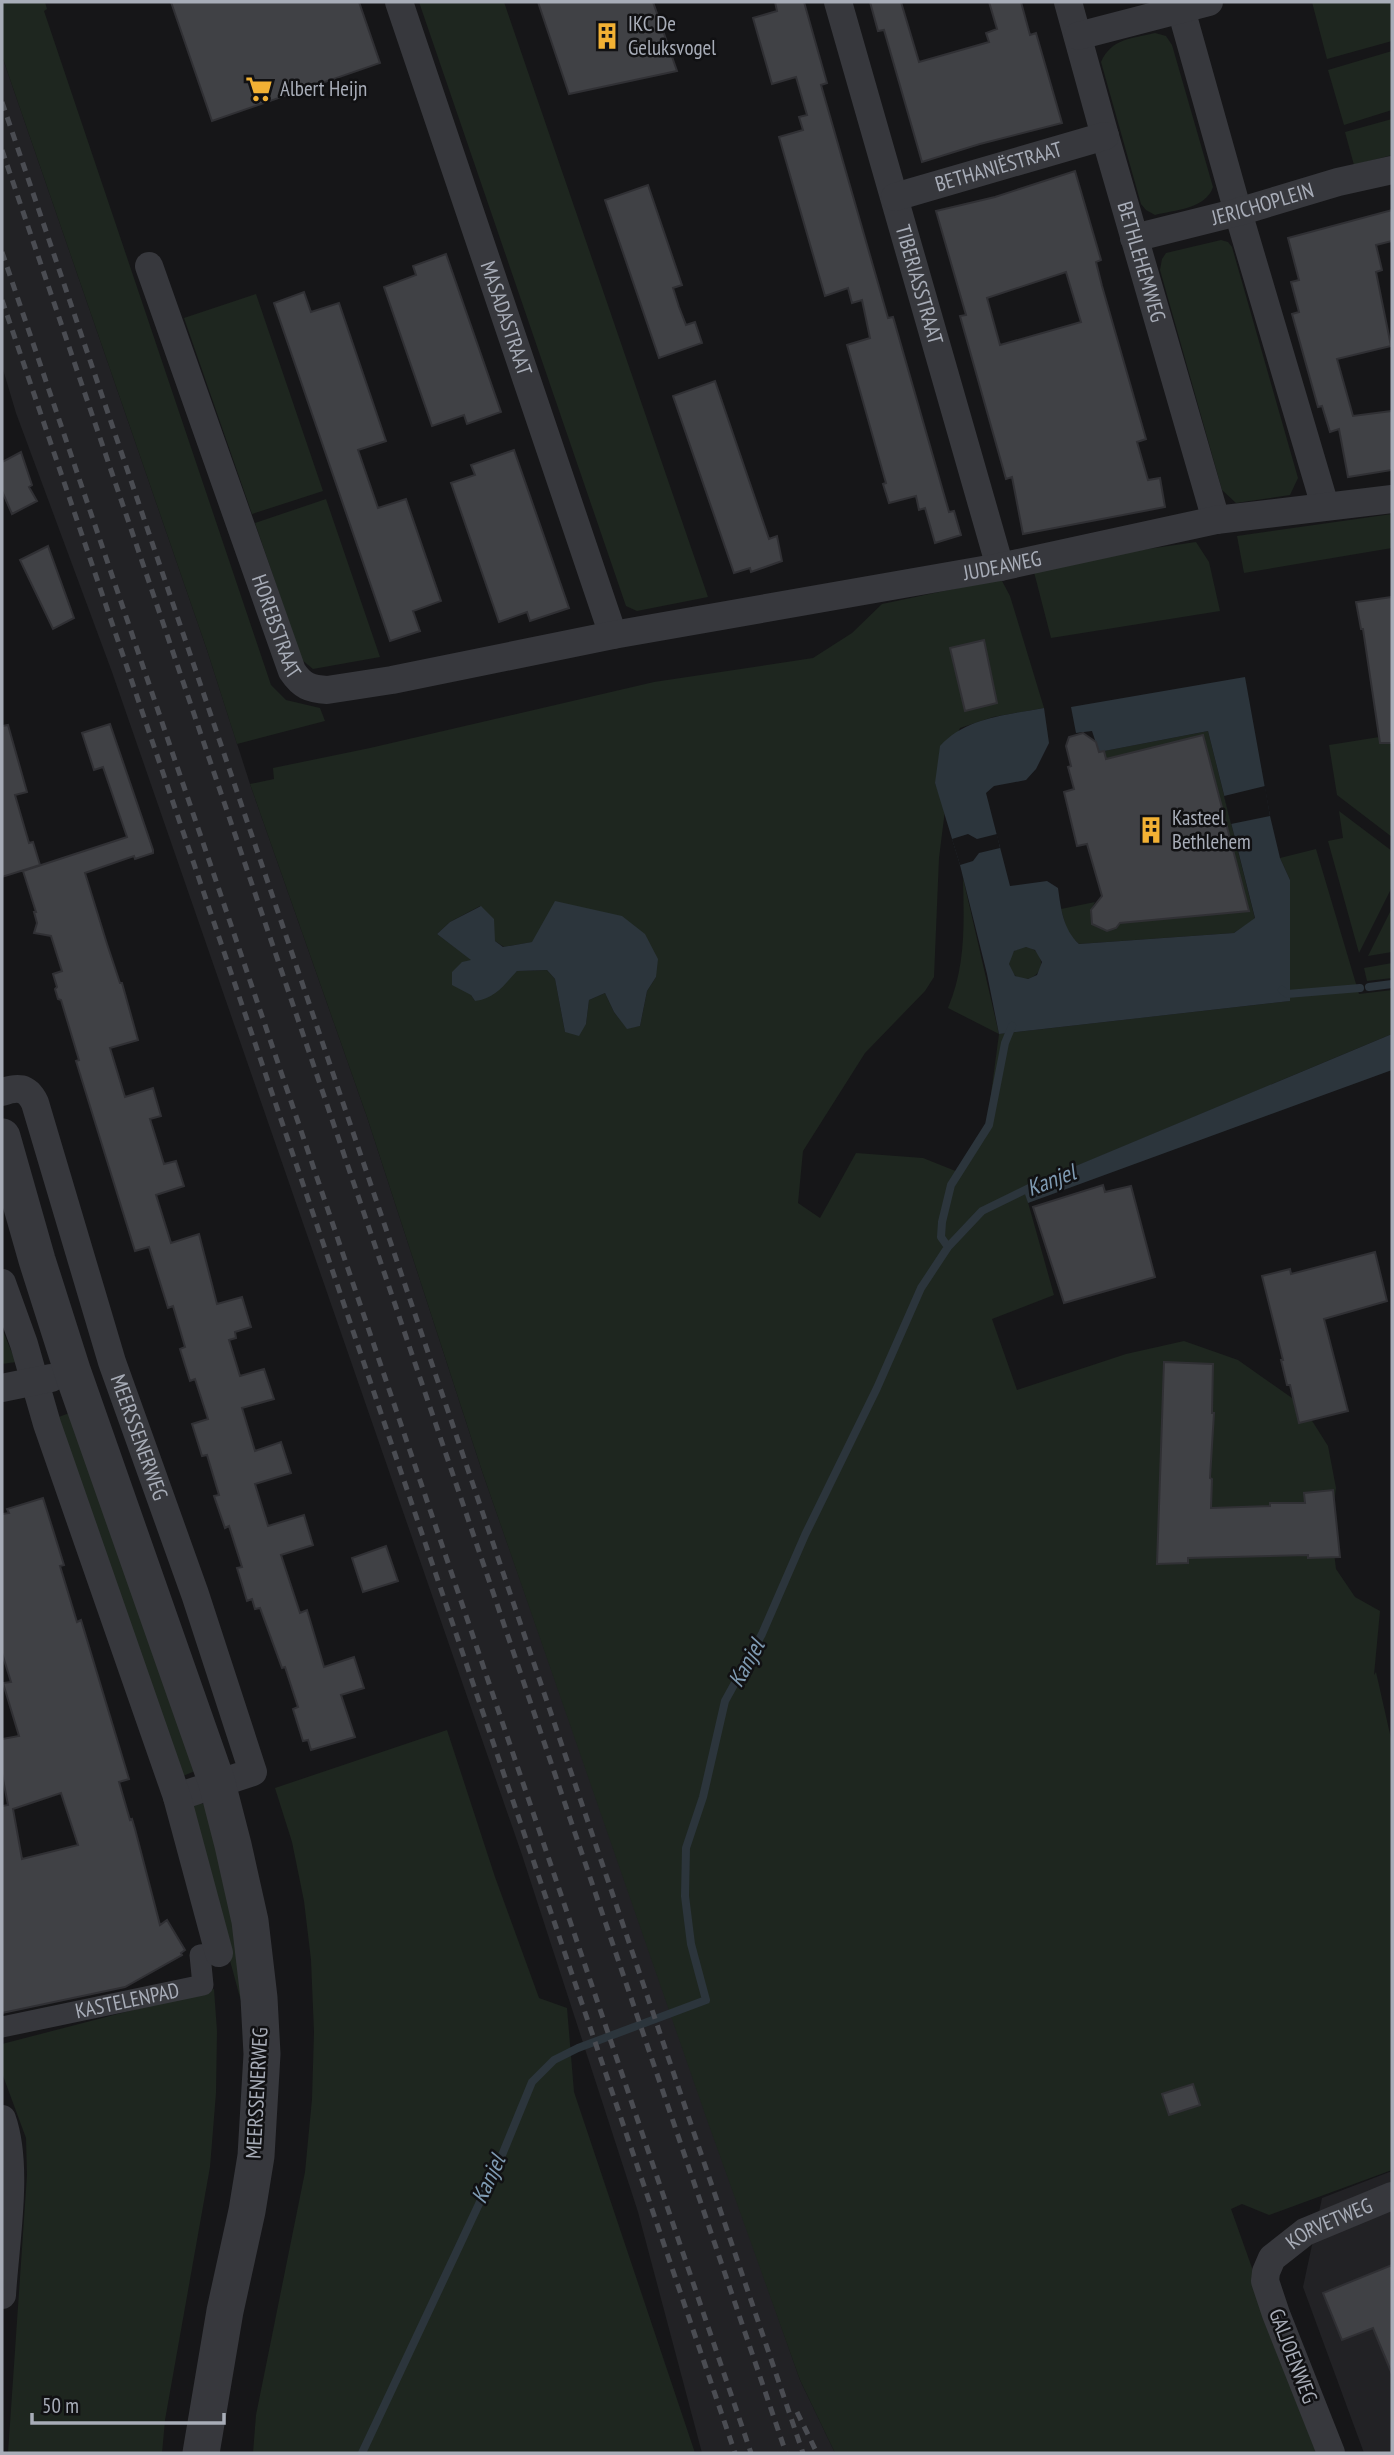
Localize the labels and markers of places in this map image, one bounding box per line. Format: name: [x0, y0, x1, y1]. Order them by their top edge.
place label: IKC De Geluksvogel: [628, 10, 716, 61]
building icon: IKC De Geluksvogel: [592, 21, 622, 51]
supermarket icon: Albert Heijn: [244, 74, 274, 104]
place label: Albert Heijn: [280, 75, 367, 102]
place label: Kasteel Bethlehem: [1172, 804, 1251, 855]
building icon: Kasteel Bethlehem: [1136, 815, 1166, 845]

